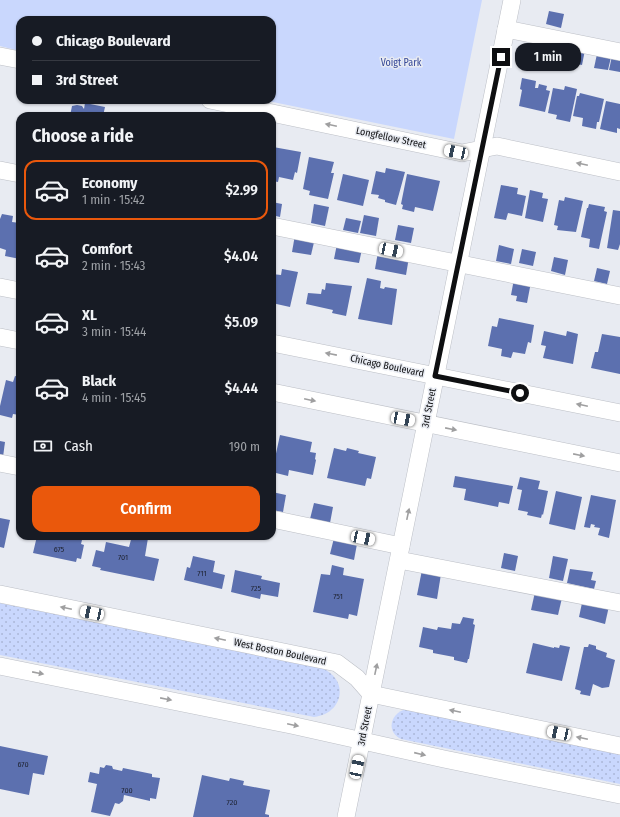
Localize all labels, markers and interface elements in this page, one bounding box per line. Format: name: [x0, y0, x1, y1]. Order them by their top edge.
text: Chicago Boulevard: [56, 32, 171, 50]
callout: 1 min: [515, 43, 581, 71]
route end: [492, 48, 510, 66]
text: 1 min: [534, 49, 562, 64]
park label: Voigt Park: [381, 57, 422, 69]
text: 3rd Street: [56, 71, 118, 89]
one-way arrow: [325, 122, 337, 128]
text: Choose a ride: [32, 125, 134, 147]
street label: Longfellow Street: [355, 125, 428, 151]
car: [443, 144, 469, 160]
one-way arrow: [576, 161, 588, 167]
icon: car: [34, 172, 70, 208]
text: Economy: [82, 174, 137, 192]
text: $2.99: [226, 181, 258, 199]
text: 1 min · 15:42: [82, 192, 145, 207]
icon: car: [34, 238, 70, 274]
text: Comfort: [82, 240, 133, 258]
car: [378, 242, 404, 258]
text: $4.04: [224, 247, 258, 265]
text: 2 min · 15:43: [82, 258, 145, 273]
icon: car: [34, 304, 70, 340]
text: XL: [82, 306, 97, 324]
text: $5.09: [225, 313, 258, 331]
text: 3 min · 15:44: [82, 324, 146, 339]
one-way arrow: [325, 351, 337, 357]
street label: Chicago Boulevard: [349, 352, 425, 380]
icon: car: [34, 370, 70, 406]
text: Black: [82, 372, 116, 390]
text: $4.44: [225, 379, 258, 397]
route start: [511, 384, 529, 402]
street label: 3rd Street: [419, 387, 439, 429]
text: 4 min · 15:45: [82, 390, 146, 405]
one-way arrow: [304, 398, 316, 404]
one-way arrow: [576, 402, 588, 408]
car: [390, 411, 416, 427]
one-way arrow: [445, 426, 457, 432]
icon: cash: [32, 435, 54, 457]
text: Cash: [64, 437, 93, 455]
text: 190 m: [229, 439, 260, 454]
one-way arrow: [573, 452, 585, 458]
button: Confirm: [32, 486, 260, 532]
one-way arrow: [405, 508, 411, 520]
car: [350, 530, 376, 546]
house number: 675: [54, 545, 65, 554]
house number: 701: [118, 553, 128, 562]
house number: 711: [197, 569, 207, 578]
house number: 725: [251, 584, 262, 593]
house number: 751: [333, 592, 343, 601]
one-way arrow: [60, 604, 72, 610]
car: [79, 605, 105, 621]
one-way arrow: [214, 636, 227, 642]
street label: West Boston Boulevard: [233, 636, 327, 668]
one-way arrow: [374, 663, 380, 675]
one-way arrow: [32, 671, 44, 677]
one-way arrow: [159, 697, 172, 703]
street label: 3rd Street: [355, 705, 375, 747]
one-way arrow: [448, 708, 461, 714]
one-way arrow: [287, 723, 299, 729]
car: [546, 725, 572, 741]
one-way arrow: [576, 735, 588, 741]
one-way arrow: [414, 751, 426, 757]
car: [349, 754, 365, 780]
house number: 670: [17, 760, 29, 769]
house number: 700: [121, 786, 133, 795]
house number: 720: [227, 798, 237, 807]

